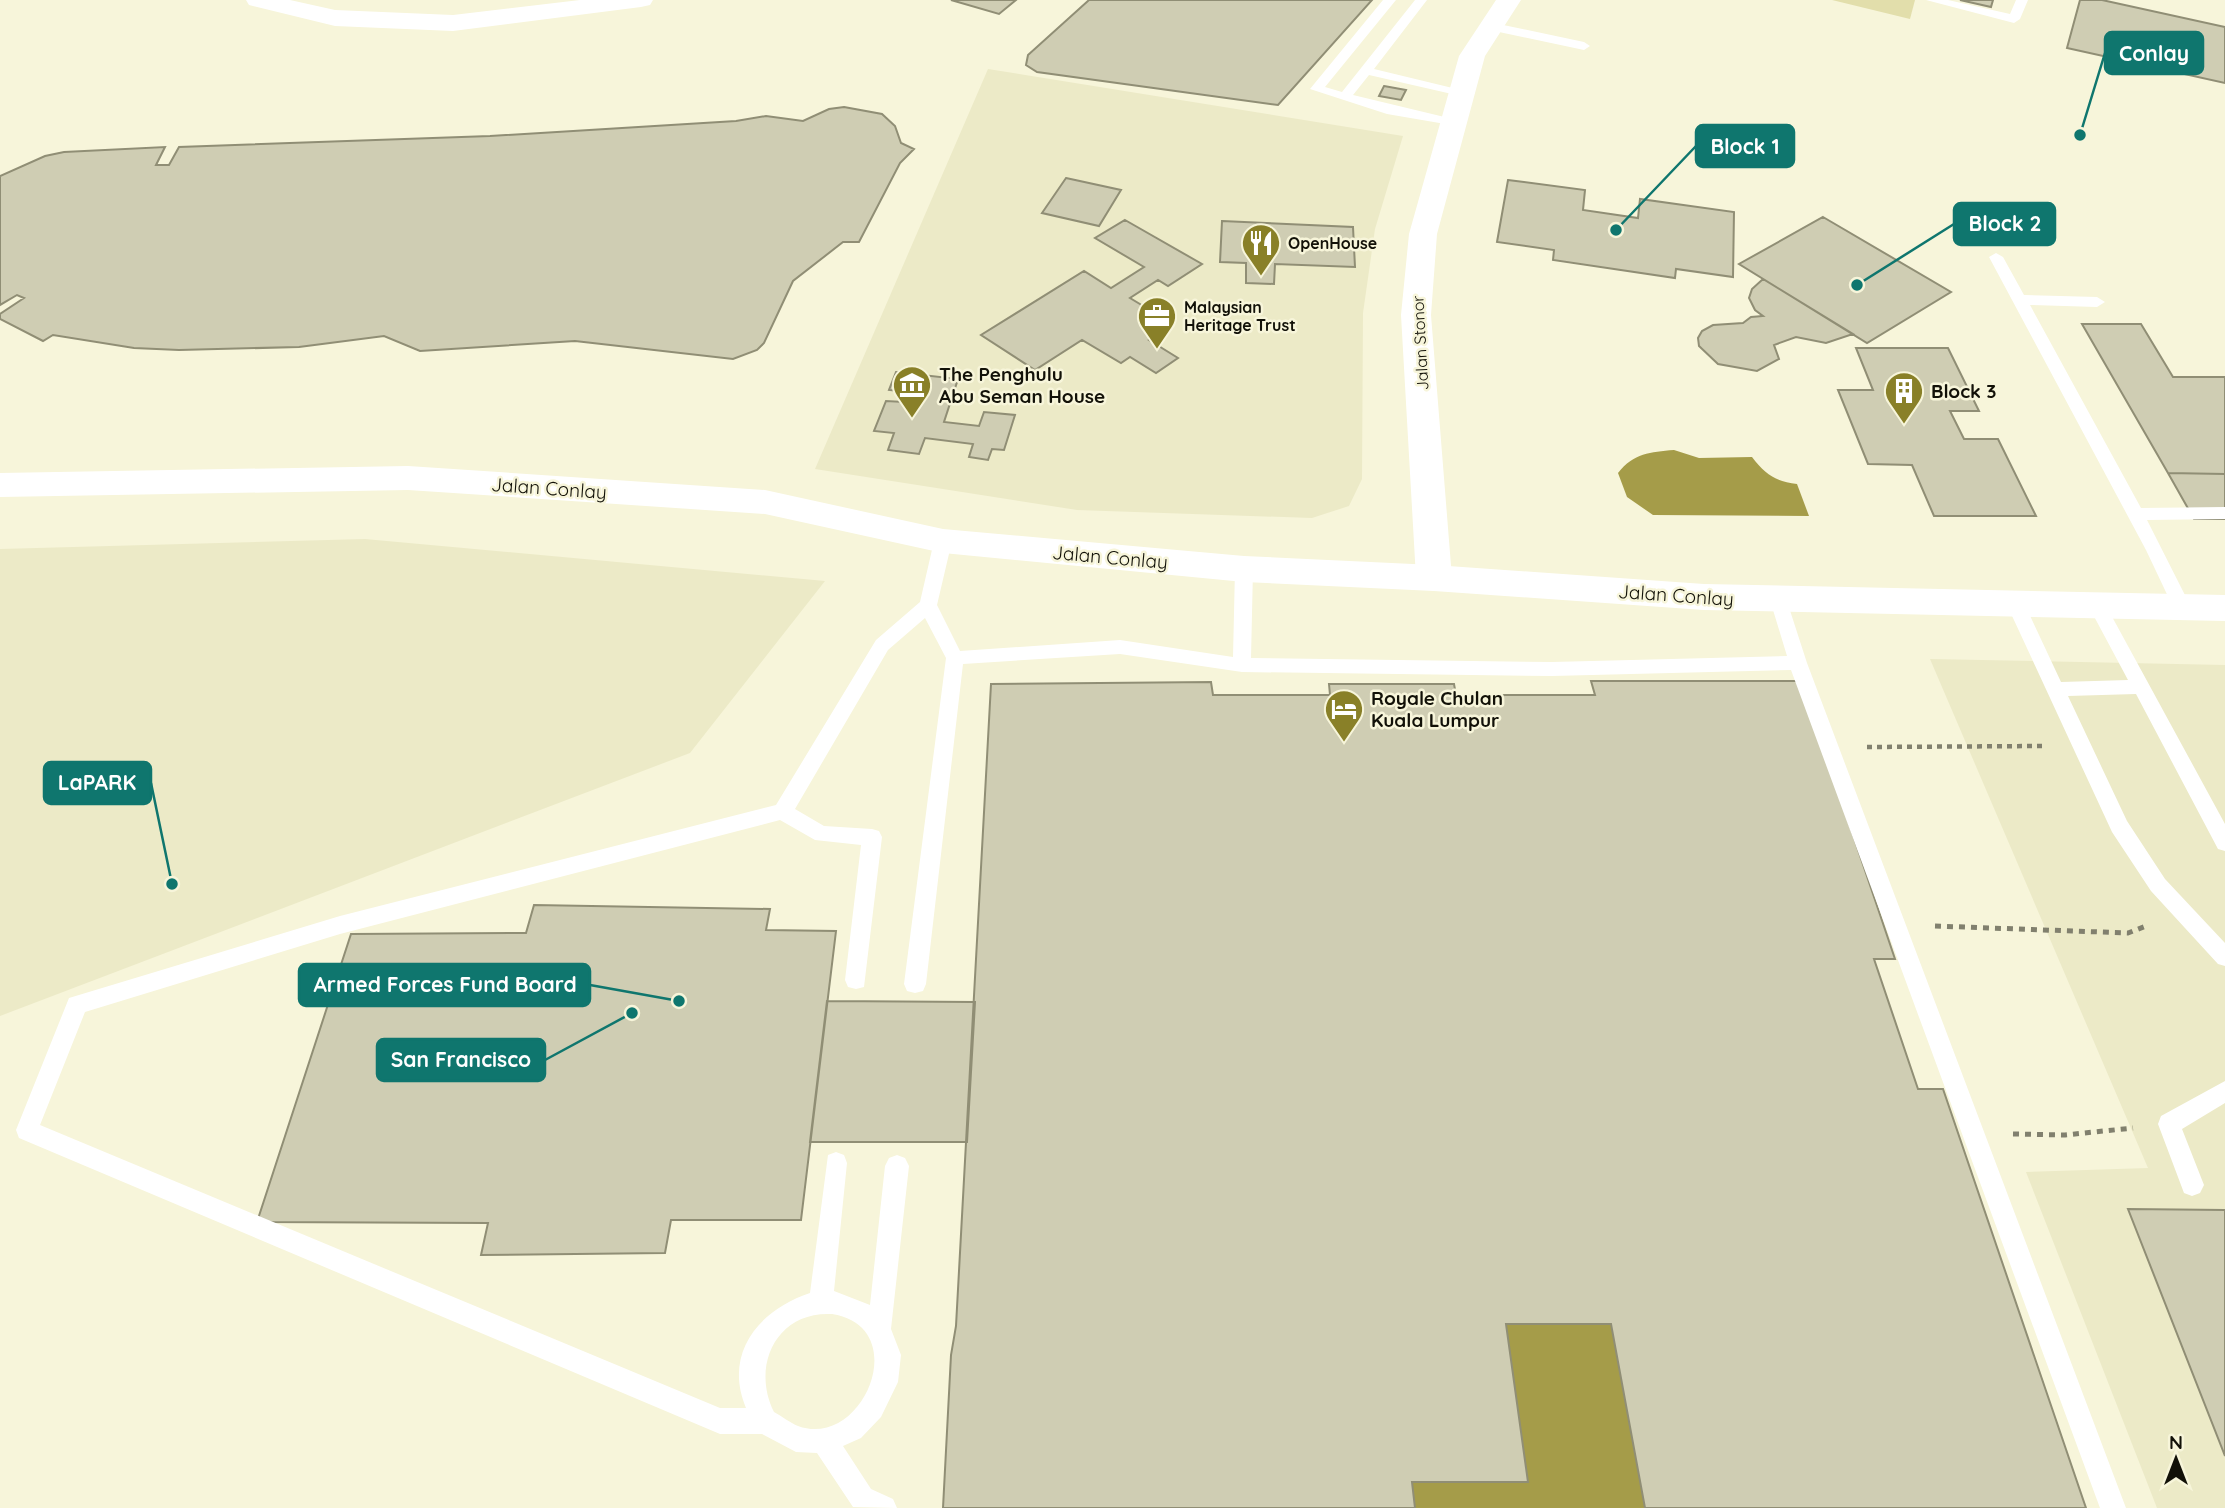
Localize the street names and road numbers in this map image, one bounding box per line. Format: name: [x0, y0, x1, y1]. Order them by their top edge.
street label: Jalan Stonor: [1408, 295, 1432, 391]
street label: Jalan Conlay: [490, 472, 608, 504]
street label: Jalan Conlay: [1051, 540, 1169, 574]
street label: Jalan Conlay: [1617, 579, 1735, 611]

